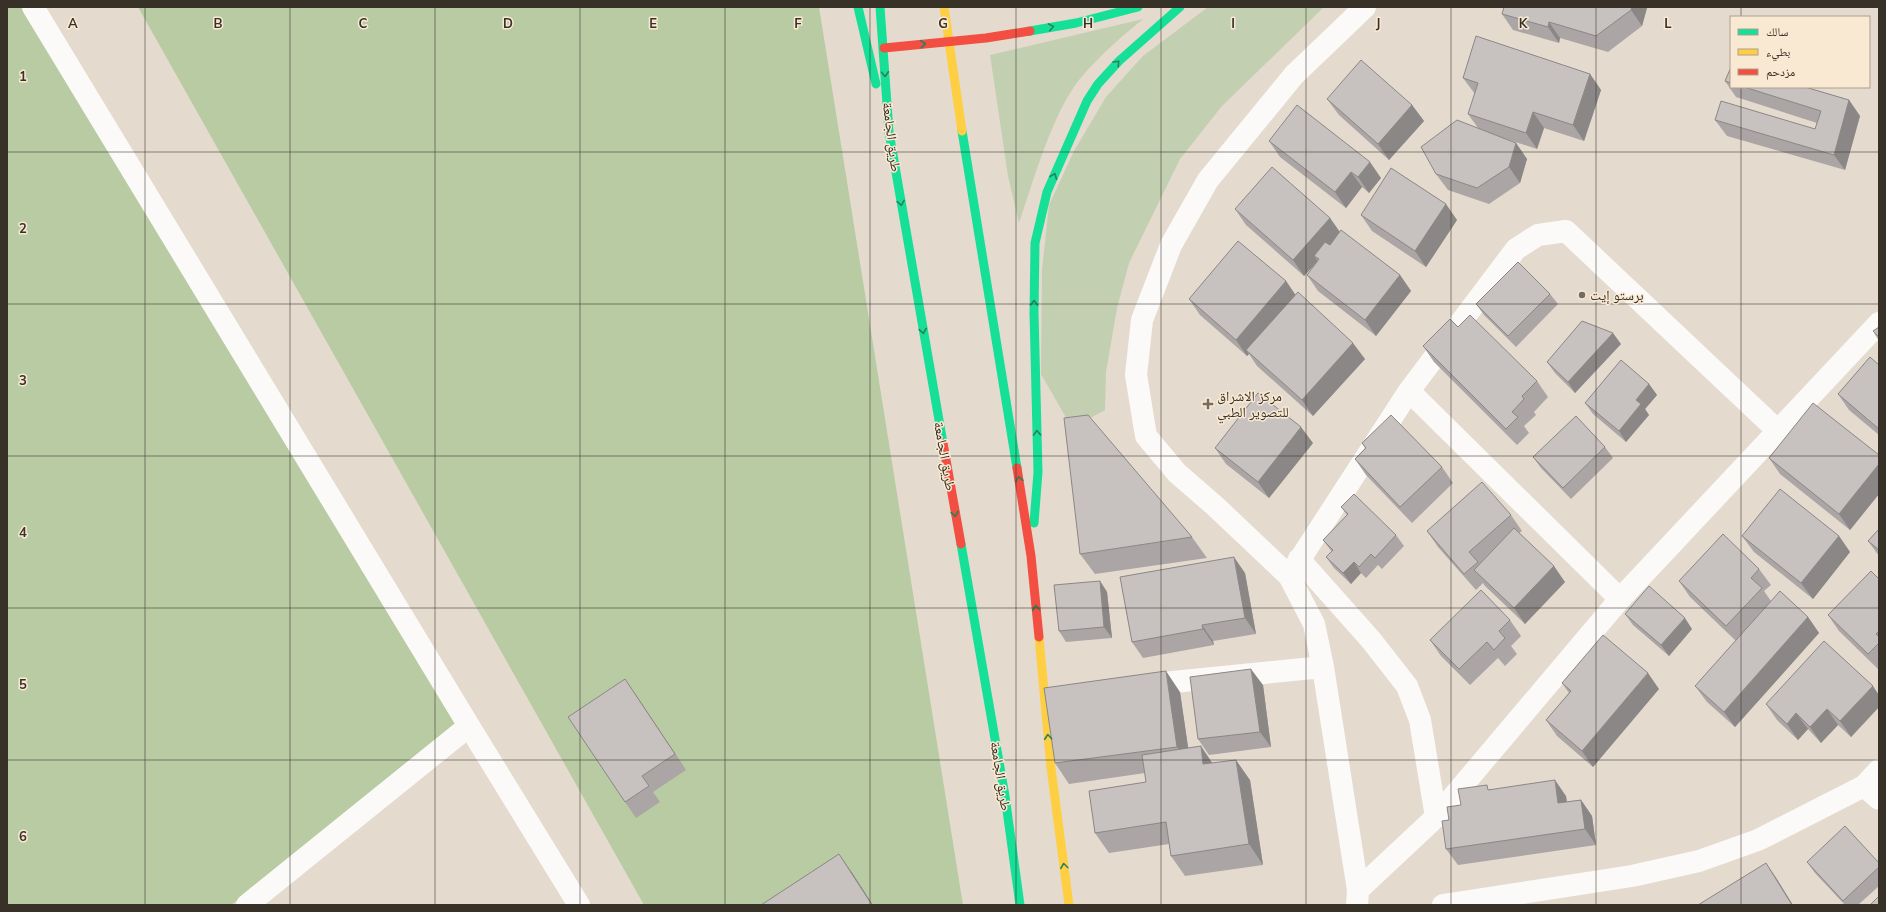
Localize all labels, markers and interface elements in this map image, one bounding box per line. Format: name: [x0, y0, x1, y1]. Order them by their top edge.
text: A: [68, 15, 78, 31]
text: B: [214, 15, 223, 31]
text: C: [359, 15, 368, 31]
text: D: [503, 15, 513, 31]
text: E: [649, 15, 657, 31]
text: F: [794, 15, 802, 31]
text: G: [938, 15, 948, 31]
text: H: [1083, 15, 1093, 31]
text: I: [1231, 15, 1235, 31]
text: J: [1376, 15, 1380, 31]
text: K: [1519, 15, 1529, 31]
text: L: [1664, 15, 1672, 31]
legend: [1730, 16, 1870, 88]
one-way arrow: [1048, 24, 1054, 32]
text: سالك: [1766, 24, 1788, 39]
one-way arrow: [920, 40, 926, 49]
text: بطيء: [1766, 44, 1790, 62]
one-way arrow: [1112, 61, 1119, 68]
text: مزدحم: [1766, 64, 1795, 80]
text: 1: [19, 68, 27, 84]
one-way arrow: [881, 71, 890, 77]
street label: طريق الجامعة: [878, 101, 905, 173]
one-way arrow: [1049, 172, 1057, 179]
one-way arrow: [896, 200, 905, 206]
text: 2: [19, 220, 27, 236]
place label: برستو إيت: [1590, 286, 1644, 305]
marker: برستو إيت: [1577, 290, 1587, 300]
one-way arrow: [1030, 300, 1038, 306]
one-way arrow: [919, 328, 927, 334]
text: 3: [19, 372, 27, 388]
place label: مركز الاشراق للتصوير الطبي: [1217, 387, 1289, 424]
marker: مركز الاشراق للتصوير الطبي: [1202, 398, 1214, 410]
street label: طريق الجامعة: [929, 420, 960, 492]
one-way arrow: [1033, 430, 1041, 436]
one-way arrow: [1015, 476, 1023, 482]
one-way arrow: [951, 511, 959, 517]
text: 4: [19, 524, 27, 540]
one-way arrow: [1032, 605, 1041, 611]
text: 5: [19, 676, 27, 692]
one-way arrow: [1044, 734, 1053, 740]
street label: طريق الجامعة: [986, 740, 1015, 812]
text: 6: [19, 828, 27, 844]
one-way arrow: [1059, 863, 1068, 869]

